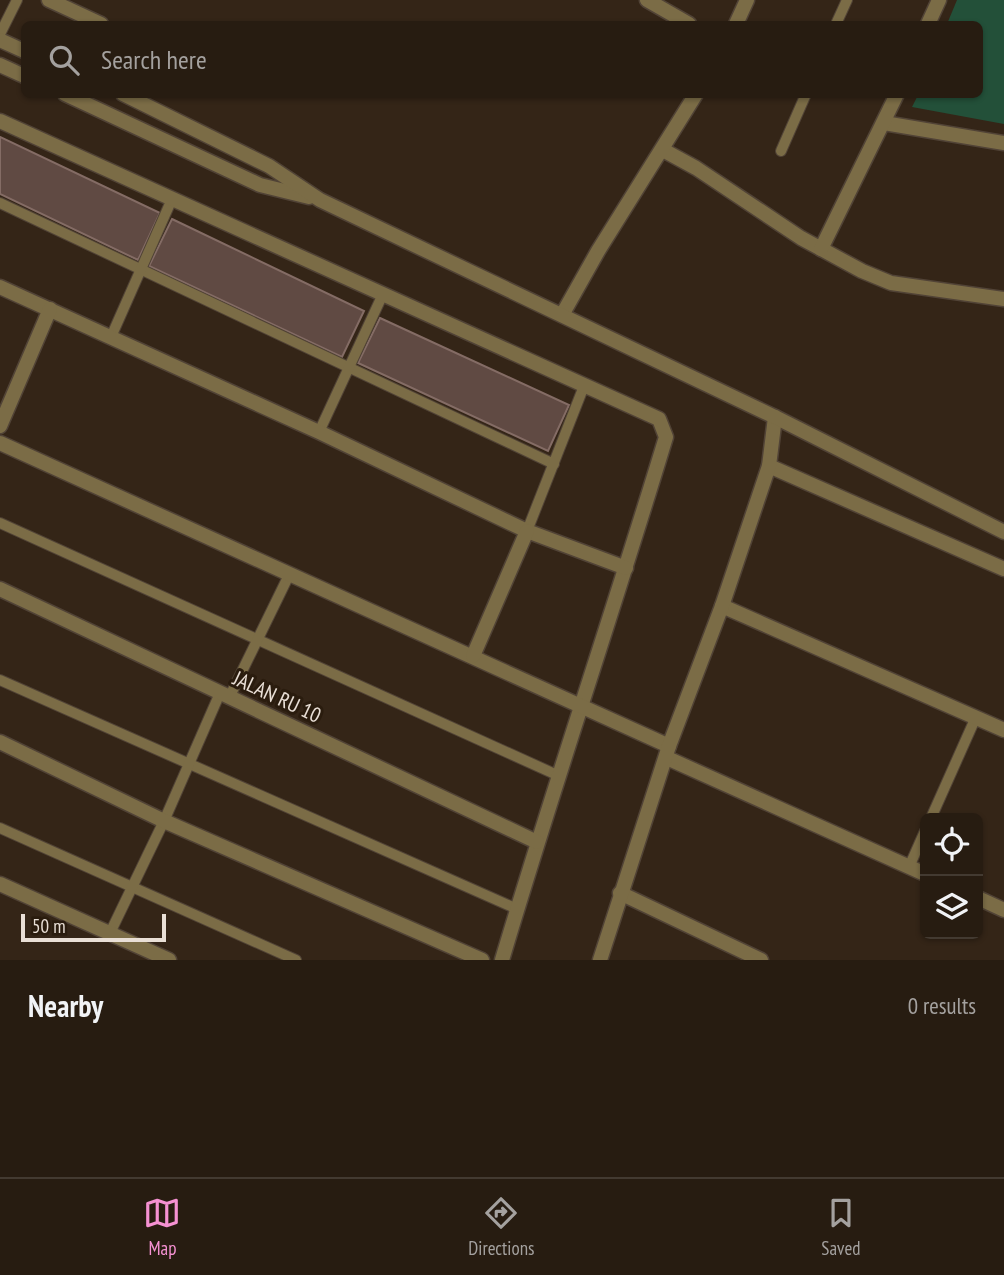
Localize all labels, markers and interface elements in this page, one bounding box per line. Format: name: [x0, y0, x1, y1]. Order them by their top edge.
search box: [21, 21, 983, 98]
icon: search: [45, 41, 83, 79]
text: Search here: [101, 43, 207, 76]
street label: JALAN RU 10: [228, 664, 325, 729]
map controls: [920, 813, 983, 939]
button: locate: [920, 813, 983, 876]
button: layers: [920, 876, 983, 939]
scale bar: [21, 911, 166, 943]
text: 50 m: [32, 914, 66, 938]
text: Nearby: [28, 986, 103, 1025]
text: 0 results: [908, 991, 976, 1020]
tab: Map: [143, 1194, 181, 1260]
tab: Directions: [468, 1194, 534, 1260]
tab: Saved: [821, 1194, 861, 1260]

